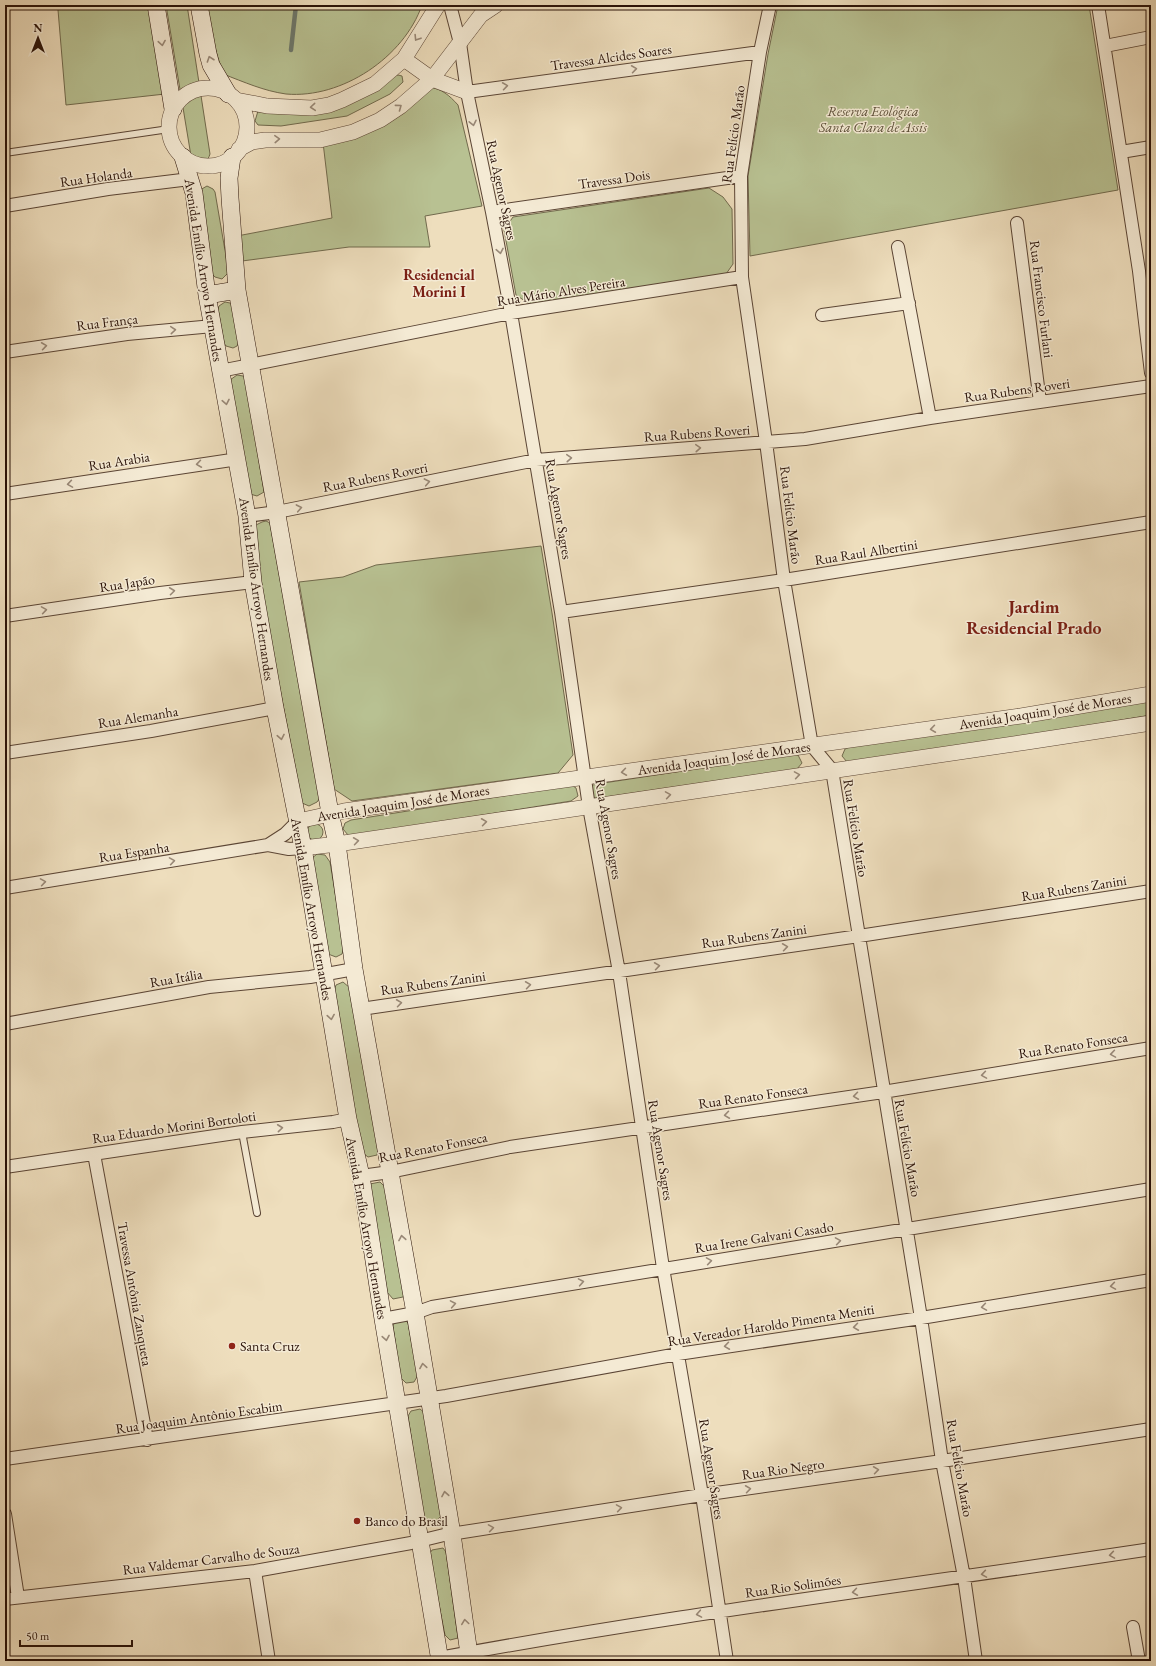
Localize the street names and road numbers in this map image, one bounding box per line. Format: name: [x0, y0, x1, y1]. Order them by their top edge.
street label: Travessa Alcides Soares: [549, 40, 673, 74]
street label: Rua Felício Marão: [717, 84, 749, 184]
street label: Rua Agenor Sagres: [483, 138, 521, 242]
street label: Rua Holanda: [59, 163, 134, 191]
street label: Travessa Dois: [577, 165, 651, 193]
street label: Avenida Emílio Arroyo Hernandes: [180, 176, 227, 363]
street label: Rua Francisco Furlani: [1026, 239, 1058, 359]
street label: Rua Mário Alves Pereira: [496, 272, 627, 310]
street label: Rua França: [75, 309, 139, 335]
street label: Rua Rubens Roveri: [963, 374, 1072, 406]
street label: Rua Rubens Roveri: [643, 420, 751, 446]
street label: Rua Arabia: [87, 447, 151, 475]
street label: Rua Agenor Sagres: [541, 457, 577, 561]
street label: Rua Rubens Roveri: [321, 458, 430, 496]
street label: Rua Felício Marão: [776, 465, 806, 565]
street label: Avenida Emílio Arroyo Hernandes: [235, 495, 279, 682]
street label: Rua Raul Albertini: [813, 535, 919, 569]
street label: Rua Japão: [98, 570, 156, 596]
street label: Avenida Joaquim José de Moraes: [956, 688, 1133, 734]
street label: Rua Alemanha: [97, 702, 180, 732]
street label: Avenida Joaquim José de Moraes: [635, 737, 812, 779]
street label: Rua Agenor Sagres: [591, 777, 627, 881]
street label: Rua Felício Marão: [839, 778, 873, 878]
street label: Avenida Joaquim José de Moraes: [314, 780, 491, 826]
street label: Avenida Emílio Arroyo Hernandes: [287, 815, 337, 1002]
street label: Rua Espanha: [98, 837, 171, 866]
street label: Rua Rubens Zanini: [1020, 871, 1128, 905]
street label: Rua Rubens Zanini: [700, 920, 808, 952]
street label: Rua Itália: [148, 964, 204, 991]
street label: Rua Rubens Zanini: [379, 967, 487, 999]
street label: Rua Renato Fonseca: [1017, 1027, 1129, 1063]
street label: Rua Renato Fonseca: [697, 1079, 809, 1113]
street label: Rua Agenor Sagres: [644, 1098, 678, 1202]
street label: Rua Felício Marão: [891, 1098, 925, 1198]
street label: Rua Eduardo Morini Bortoloti: [91, 1107, 257, 1147]
street label: Rua Renato Fonseca: [377, 1128, 489, 1166]
street label: Avenida Emílio Arroyo Hernandes: [342, 1134, 392, 1321]
street label: Rua Irene Galvani Casado: [693, 1217, 835, 1257]
street label: Travessa Antônia Zanqueta: [113, 1221, 157, 1368]
street label: Rua Vereador Haroldo Pimenta Meniti: [666, 1300, 876, 1350]
street label: Rua Joaquim Antônio Escabim: [114, 1396, 284, 1438]
street label: Rua Agenor Sagres: [695, 1417, 729, 1521]
street label: Rua Felício Marão: [943, 1418, 977, 1518]
street label: Rua Rio Negro: [741, 1454, 825, 1484]
street label: Rua Valdemar Carvalho de Souza: [121, 1539, 301, 1579]
street label: Rua Rio Solimões: [744, 1570, 843, 1602]

